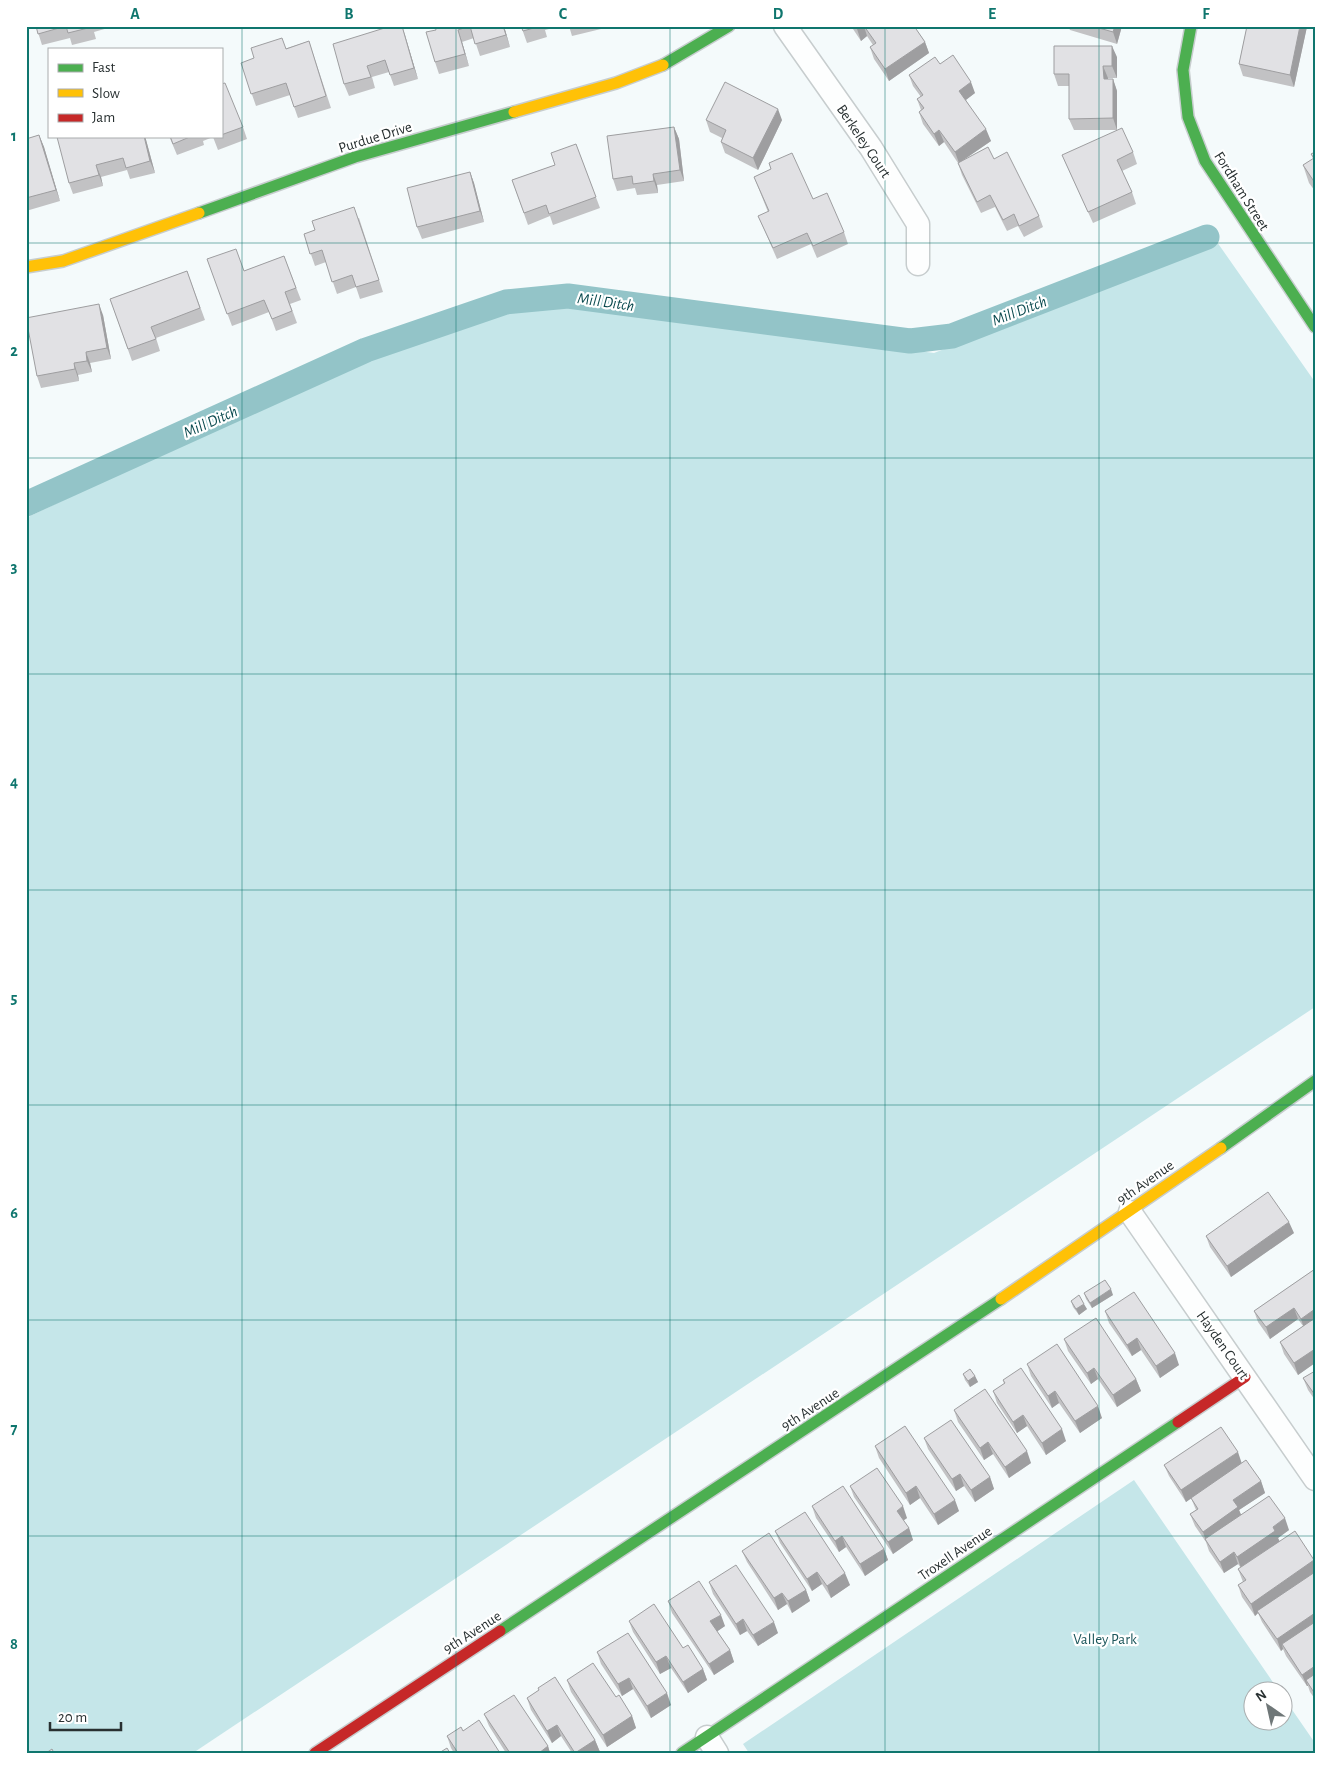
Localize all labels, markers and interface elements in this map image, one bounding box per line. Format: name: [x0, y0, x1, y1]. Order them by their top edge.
text: A: [130, 6, 140, 22]
text: B: [344, 6, 354, 22]
text: C: [559, 6, 568, 22]
text: D: [773, 6, 784, 22]
text: E: [988, 6, 996, 22]
text: F: [1202, 6, 1210, 22]
legend: [48, 48, 222, 138]
text: Fast: [92, 60, 116, 75]
text: Slow: [92, 86, 120, 101]
street label: Berkeley Court: [834, 102, 894, 181]
text: Jam: [92, 110, 115, 125]
street label: Purdue Drive: [337, 119, 414, 156]
text: 1: [11, 128, 17, 144]
street label: Fordham Street: [1211, 149, 1272, 234]
water label: Mill Ditch: [576, 290, 635, 314]
water label: Mill Ditch: [990, 293, 1049, 329]
text: 2: [10, 343, 18, 359]
water label: Mill Ditch: [181, 403, 240, 441]
text: 3: [11, 559, 18, 575]
text: 4: [10, 774, 18, 790]
text: 5: [11, 990, 18, 1006]
street label: 9th Avenue: [1114, 1157, 1177, 1207]
text: 6: [10, 1205, 18, 1221]
street label: Hayden Court: [1194, 1308, 1252, 1382]
street label: 9th Avenue: [779, 1385, 842, 1434]
text: 7: [11, 1421, 18, 1437]
street label: Troxell Avenue: [916, 1523, 995, 1583]
street label: 9th Avenue: [441, 1608, 504, 1657]
park label: Valley Park: [1073, 1632, 1137, 1647]
text: 8: [10, 1636, 18, 1652]
north arrow: [1244, 1682, 1294, 1732]
text: N: [1253, 1688, 1269, 1705]
scale bar: [50, 1699, 121, 1731]
text: 20 m: [58, 1710, 87, 1725]

